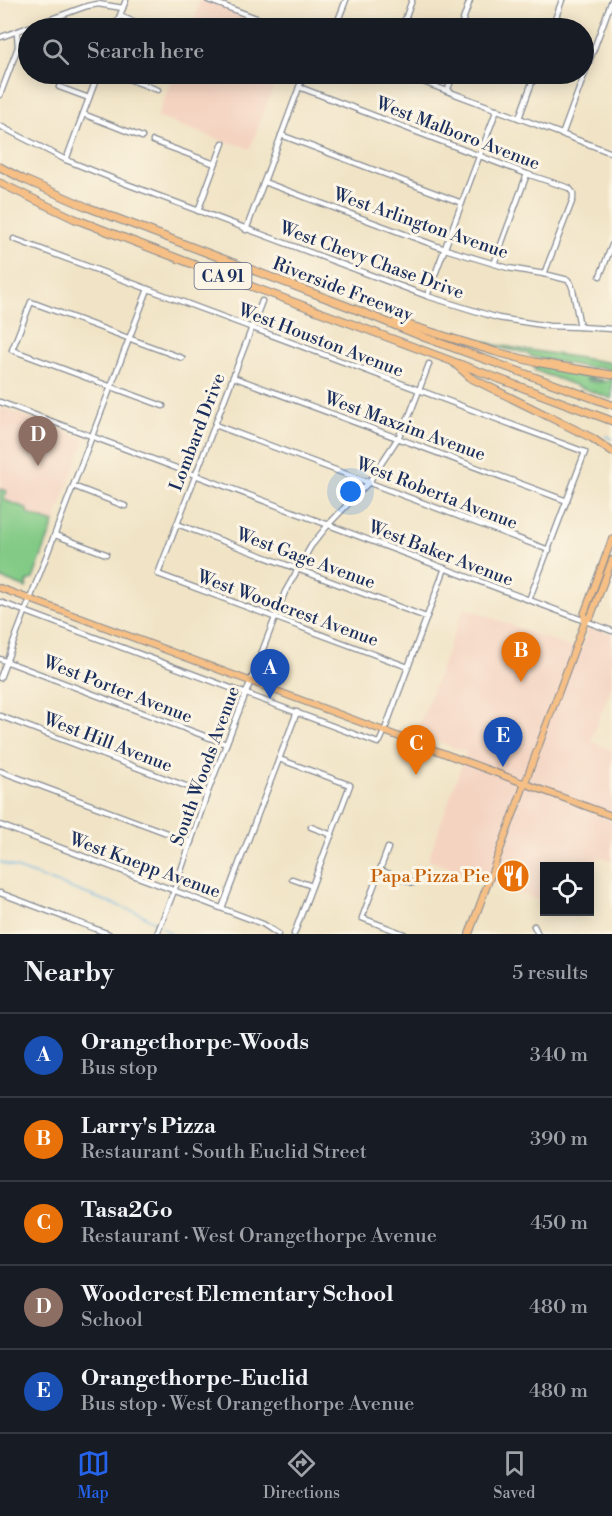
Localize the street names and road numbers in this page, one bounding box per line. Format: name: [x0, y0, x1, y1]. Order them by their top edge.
street label: West Malboro Avenue: [372, 91, 543, 175]
street label: West Arlington Avenue: [329, 182, 511, 264]
street label: West Chevy Chase Drive: [276, 216, 467, 305]
street label: Riverside Freeway: [269, 252, 416, 327]
road number: CA 91: [194, 263, 252, 289]
street label: West Houston Avenue: [234, 298, 407, 383]
street label: Lombard Drive: [164, 370, 231, 494]
street label: West Maxzim Avenue: [320, 386, 489, 466]
street label: West Roberta Avenue: [352, 452, 521, 535]
street label: West Baker Avenue: [364, 515, 516, 592]
street label: West Gage Avenue: [232, 522, 378, 594]
street label: West Woodcrest Avenue: [193, 565, 382, 652]
street label: West Porter Avenue: [39, 650, 196, 729]
street label: South Woods Avenue: [166, 683, 245, 849]
street label: West Hill Avenue: [39, 707, 176, 778]
street label: West Knepp Avenue: [65, 827, 224, 903]

